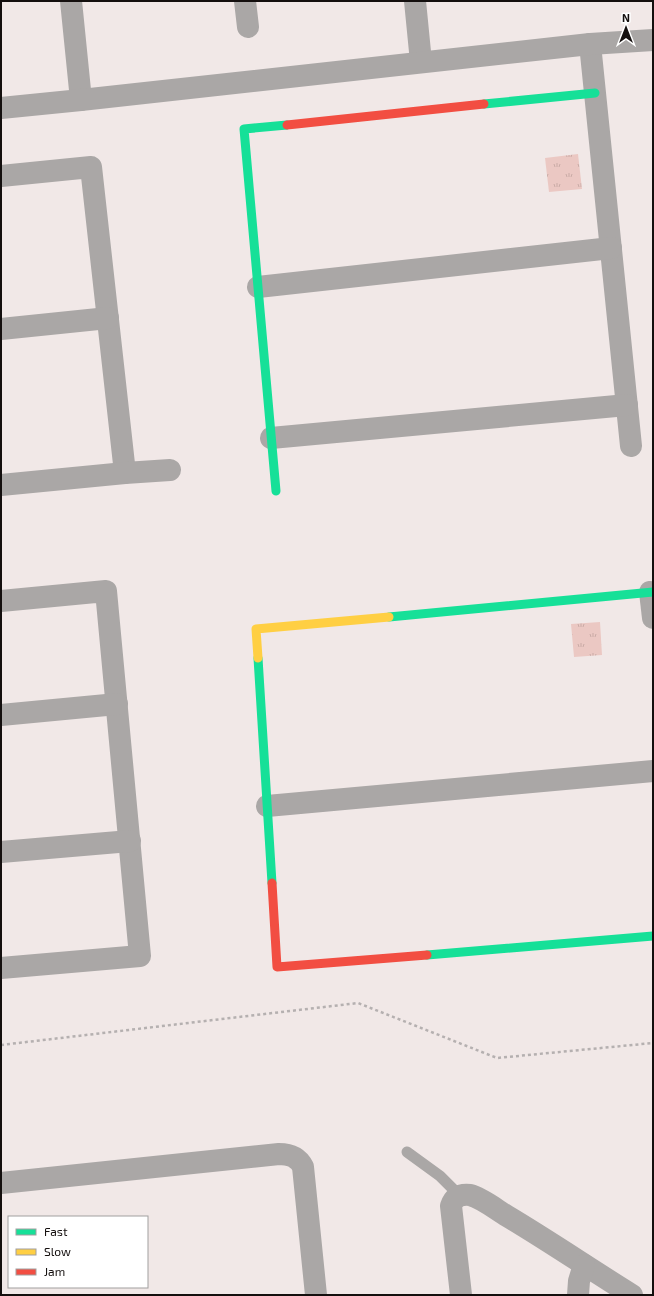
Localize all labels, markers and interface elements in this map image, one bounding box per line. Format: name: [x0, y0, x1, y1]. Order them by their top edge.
north arrow: [606, 8, 646, 48]
text: N: [622, 11, 630, 24]
legend: [8, 1216, 148, 1288]
text: Fast: [44, 1224, 68, 1238]
text: Slow: [44, 1244, 71, 1258]
text: Jam: [44, 1264, 65, 1278]

